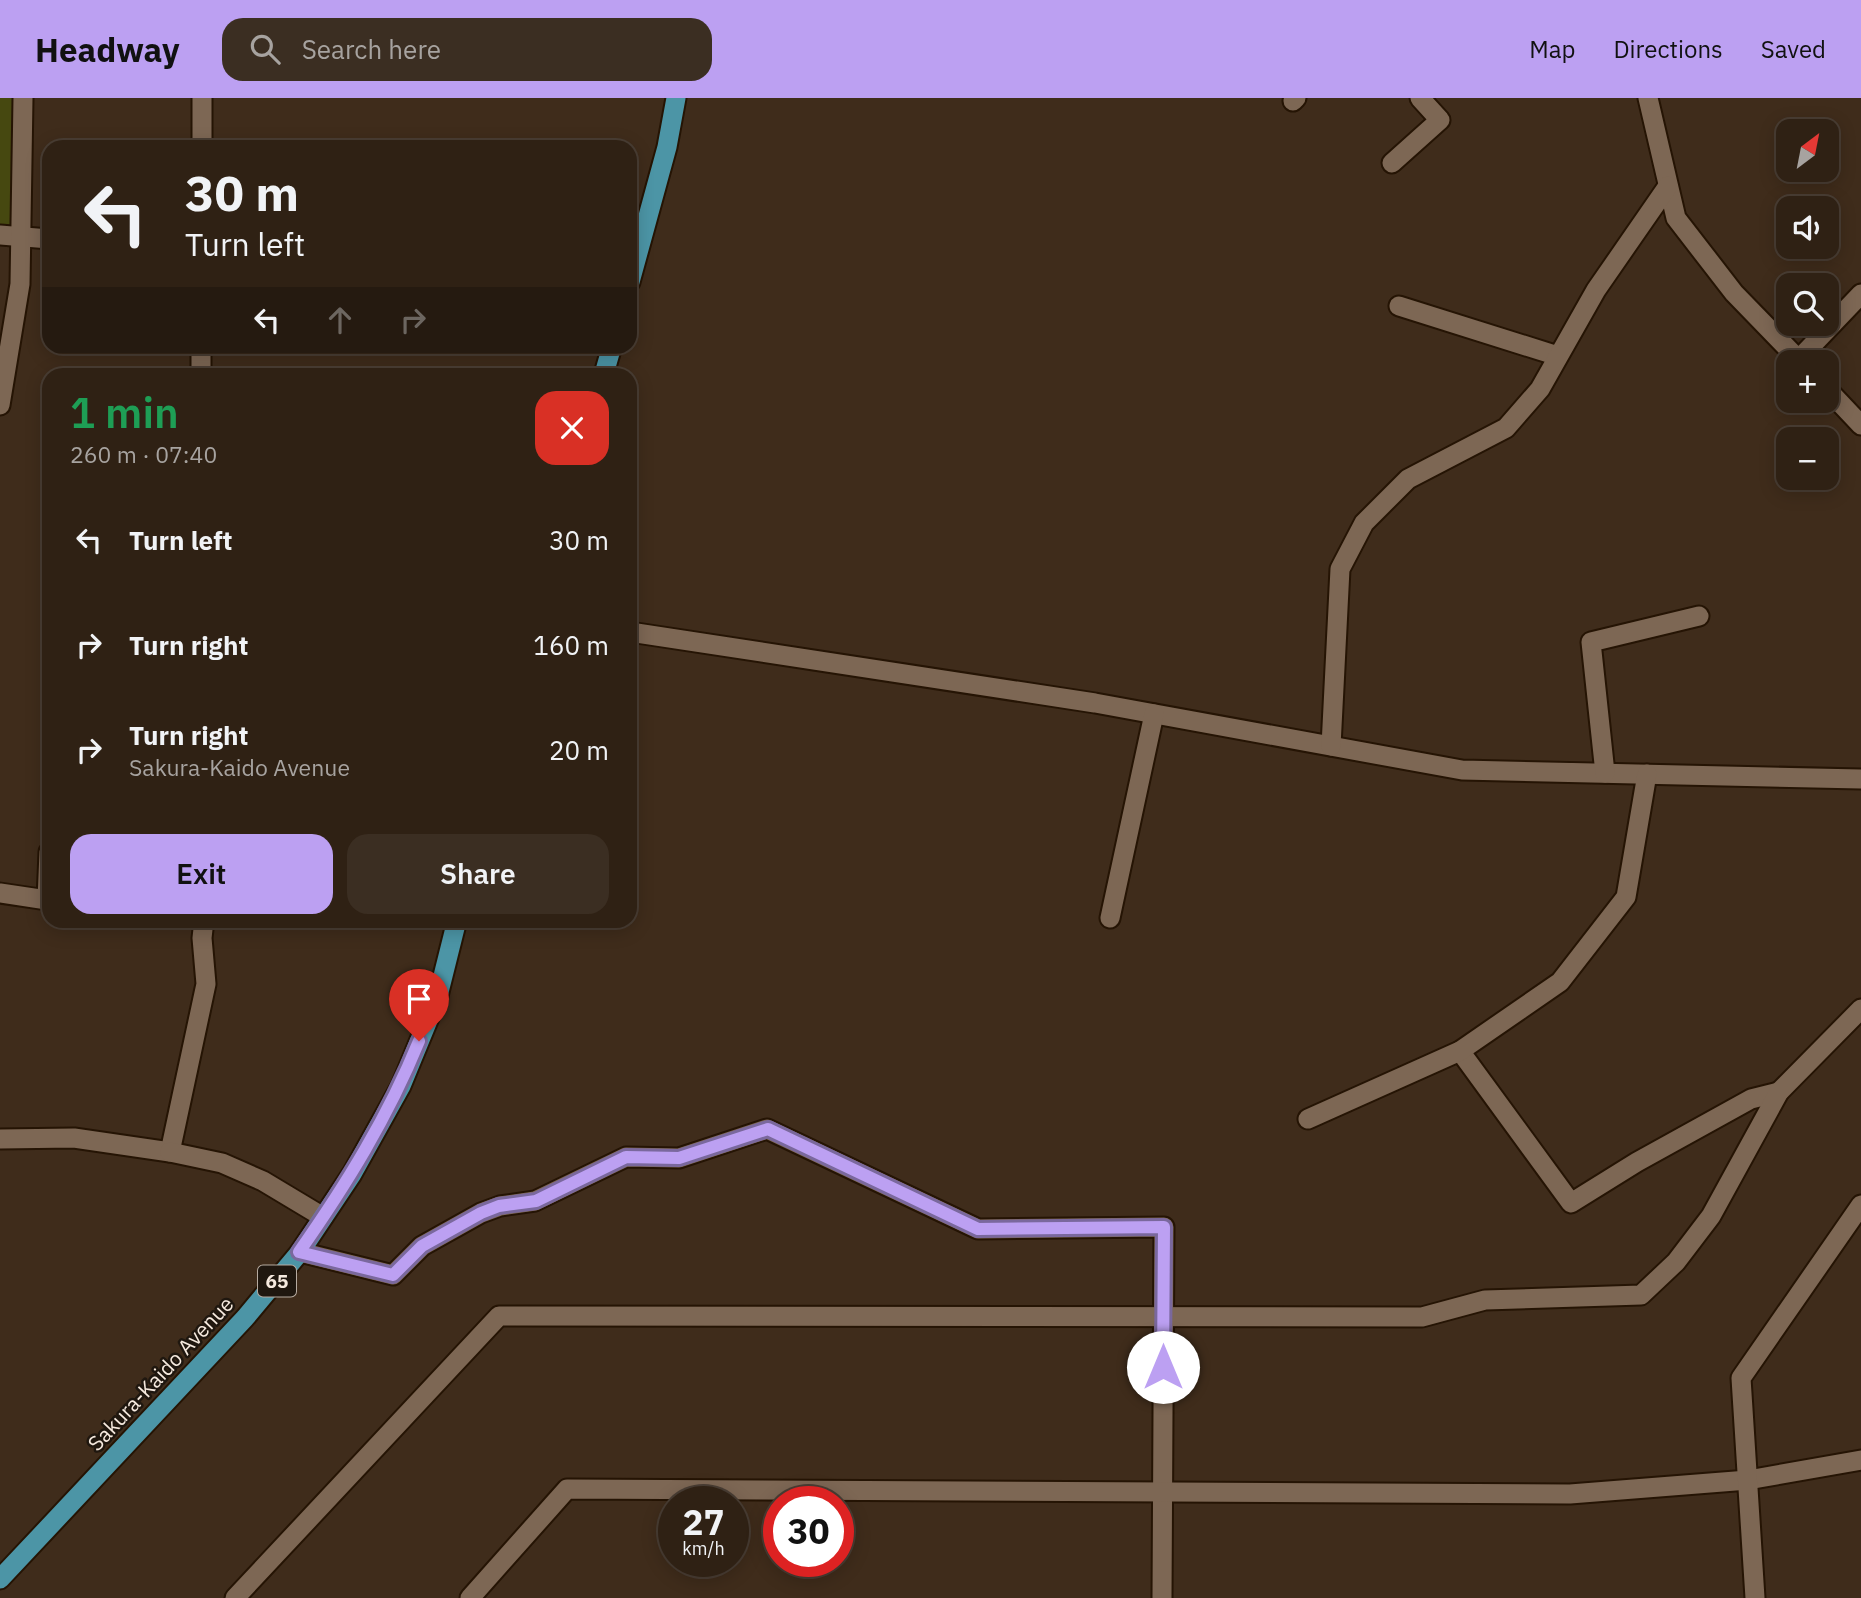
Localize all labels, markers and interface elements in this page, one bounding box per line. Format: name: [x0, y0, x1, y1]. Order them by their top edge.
search box: [222, 18, 712, 81]
text: Headway: [35, 28, 180, 71]
icon: search: [246, 30, 284, 68]
text: Search here: [302, 32, 441, 66]
text: Map: [1529, 33, 1575, 65]
text: Directions: [1613, 33, 1723, 65]
text: Saved: [1761, 33, 1826, 65]
north arrow: [1776, 119, 1839, 182]
map controls: [1776, 119, 1839, 490]
text: 30 m: [185, 161, 299, 224]
icon: left: [70, 168, 161, 259]
button: sound: [1776, 196, 1839, 259]
text: Turn left: [185, 223, 305, 265]
button: search: [1776, 273, 1839, 336]
icon: left: [248, 301, 286, 339]
icon: ahead: [321, 301, 359, 339]
icon: right: [394, 301, 432, 339]
button: +: [1776, 350, 1839, 413]
text: 1 min: [70, 385, 179, 440]
button: close: [535, 391, 609, 465]
button: −: [1776, 427, 1839, 490]
text: 260 m · 07:40: [70, 439, 217, 469]
icon: left: [70, 521, 108, 559]
text: Turn left: [129, 523, 232, 557]
text: 30 m: [549, 523, 609, 557]
icon: right: [70, 626, 108, 664]
text: Turn right: [129, 628, 248, 662]
text: 160 m: [533, 628, 609, 662]
text: Turn right: [129, 718, 248, 752]
icon: right: [70, 731, 108, 769]
text: 20 m: [549, 733, 609, 767]
text: Sakura-Kaido Avenue: [129, 752, 350, 782]
button: Exit: [70, 834, 333, 914]
button: Share: [347, 834, 609, 914]
pin: [389, 969, 449, 1041]
icon: arrive: [400, 980, 438, 1018]
road number: 65: [258, 1266, 296, 1296]
street label: Sakura-Kaido Avenue: [81, 1290, 239, 1457]
position arrow: [1126, 1330, 1200, 1404]
speed limit sign: 30: [763, 1486, 854, 1577]
text: 27: [682, 1499, 725, 1545]
text: km/h: [682, 1537, 725, 1560]

